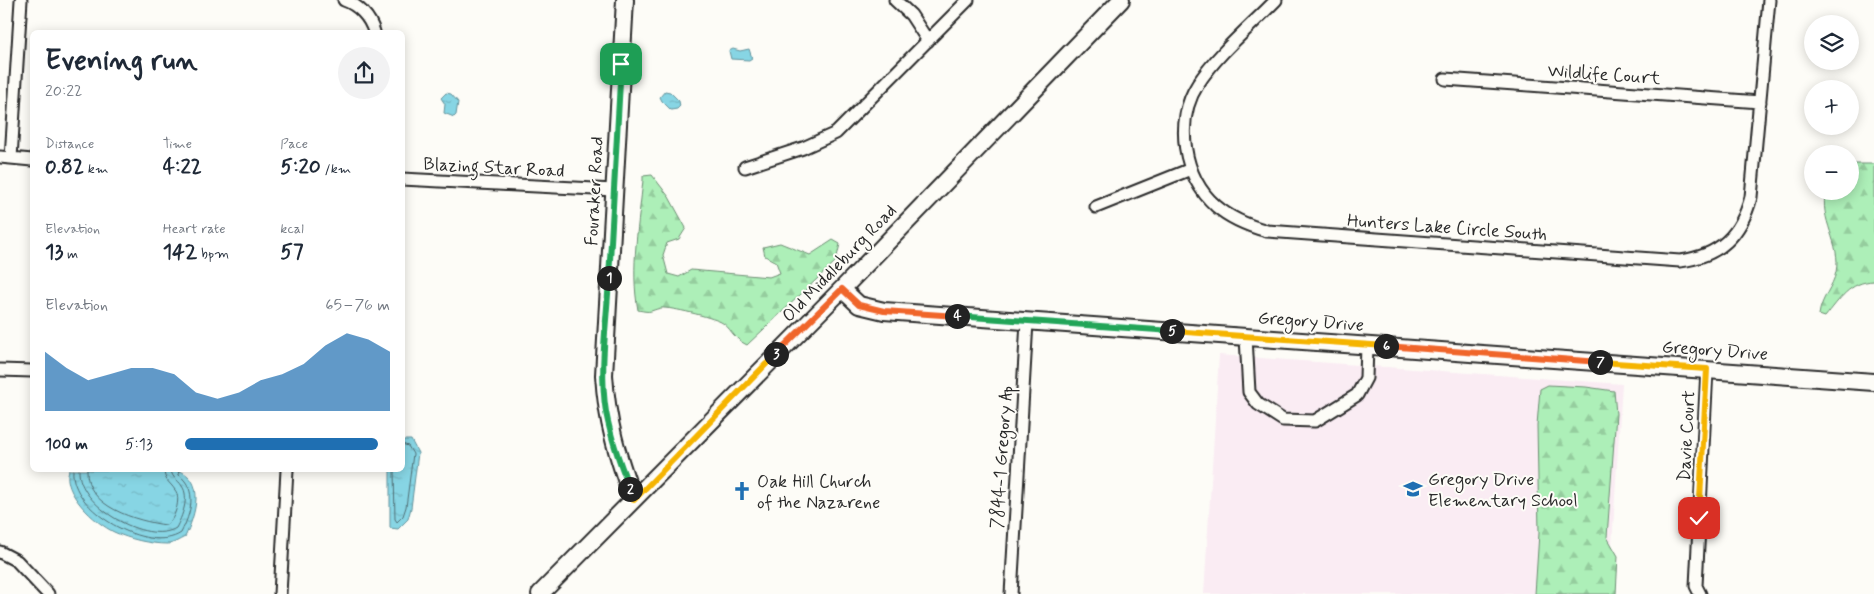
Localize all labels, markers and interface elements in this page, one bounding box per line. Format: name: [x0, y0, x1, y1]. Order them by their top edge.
map controls: [1804, 15, 1859, 200]
button: layers: [1804, 15, 1859, 70]
text: Evening run: [45, 43, 198, 80]
pin: [600, 43, 642, 85]
button: share: [338, 47, 390, 99]
icon: arrive: [607, 50, 635, 78]
street label: Wildlife Court: [1547, 59, 1662, 91]
button: +: [1804, 80, 1859, 135]
text: 20:22: [45, 81, 83, 102]
text: Distance: [45, 135, 94, 153]
text: Time: [163, 135, 192, 153]
text: Pace: [280, 135, 308, 153]
street label: Fouraker Road: [580, 136, 610, 246]
button: −: [1804, 145, 1859, 200]
street label: Blazing Star Road: [423, 152, 565, 186]
text: 0.82: [45, 153, 84, 181]
text: 4:22: [163, 153, 202, 181]
text: 5:20: [280, 153, 321, 181]
text: km: [84, 160, 108, 178]
text: /km: [321, 160, 351, 178]
street label: Old Middleburg Road: [777, 199, 903, 329]
street label: Hunters Lake Circle South: [1346, 209, 1548, 247]
text: Elevation: [45, 220, 100, 238]
text: Heart rate: [163, 220, 226, 238]
text: kcal: [280, 220, 304, 238]
text: 13: [45, 238, 63, 266]
text: 142: [163, 238, 197, 266]
text: 57: [280, 238, 304, 266]
text: m: [63, 245, 78, 263]
text: bpm: [197, 245, 229, 263]
pin: 1: [596, 266, 622, 290]
text: 1: [606, 269, 613, 287]
text: Elevation: [45, 295, 108, 316]
text: 65–76 m: [325, 295, 390, 316]
pin: 4: [944, 304, 970, 328]
street label: Gregory Drive: [1257, 306, 1365, 339]
text: 4: [953, 307, 962, 325]
pin: 5: [1160, 318, 1184, 344]
text: 5: [1168, 322, 1177, 340]
pin: 6: [1374, 334, 1398, 358]
street label: Gregory Drive: [1661, 335, 1769, 368]
text: 6: [1383, 337, 1390, 355]
pin: 3: [764, 342, 788, 366]
text: 3: [773, 345, 780, 363]
pin: 7: [1588, 350, 1612, 374]
text: 7: [1596, 353, 1605, 371]
street label: 7844-1 Gregory Ap: [985, 385, 1020, 529]
street label: Davie Court: [1673, 390, 1701, 482]
text: 100 m: [45, 434, 88, 455]
text: 5:13: [125, 434, 153, 455]
place label: Gregory Drive Elementary School: [1428, 468, 1578, 513]
place label: Oak Hill Church of the Nazarene: [757, 470, 880, 515]
pin: 2: [618, 476, 642, 502]
school or university icon: Gregory Drive Elementary School: [1402, 478, 1424, 500]
text: 2: [627, 480, 634, 498]
church icon: Oak Hill Church of the Nazarene: [731, 480, 753, 502]
pin: [1678, 497, 1720, 539]
icon: check: [1685, 504, 1713, 532]

